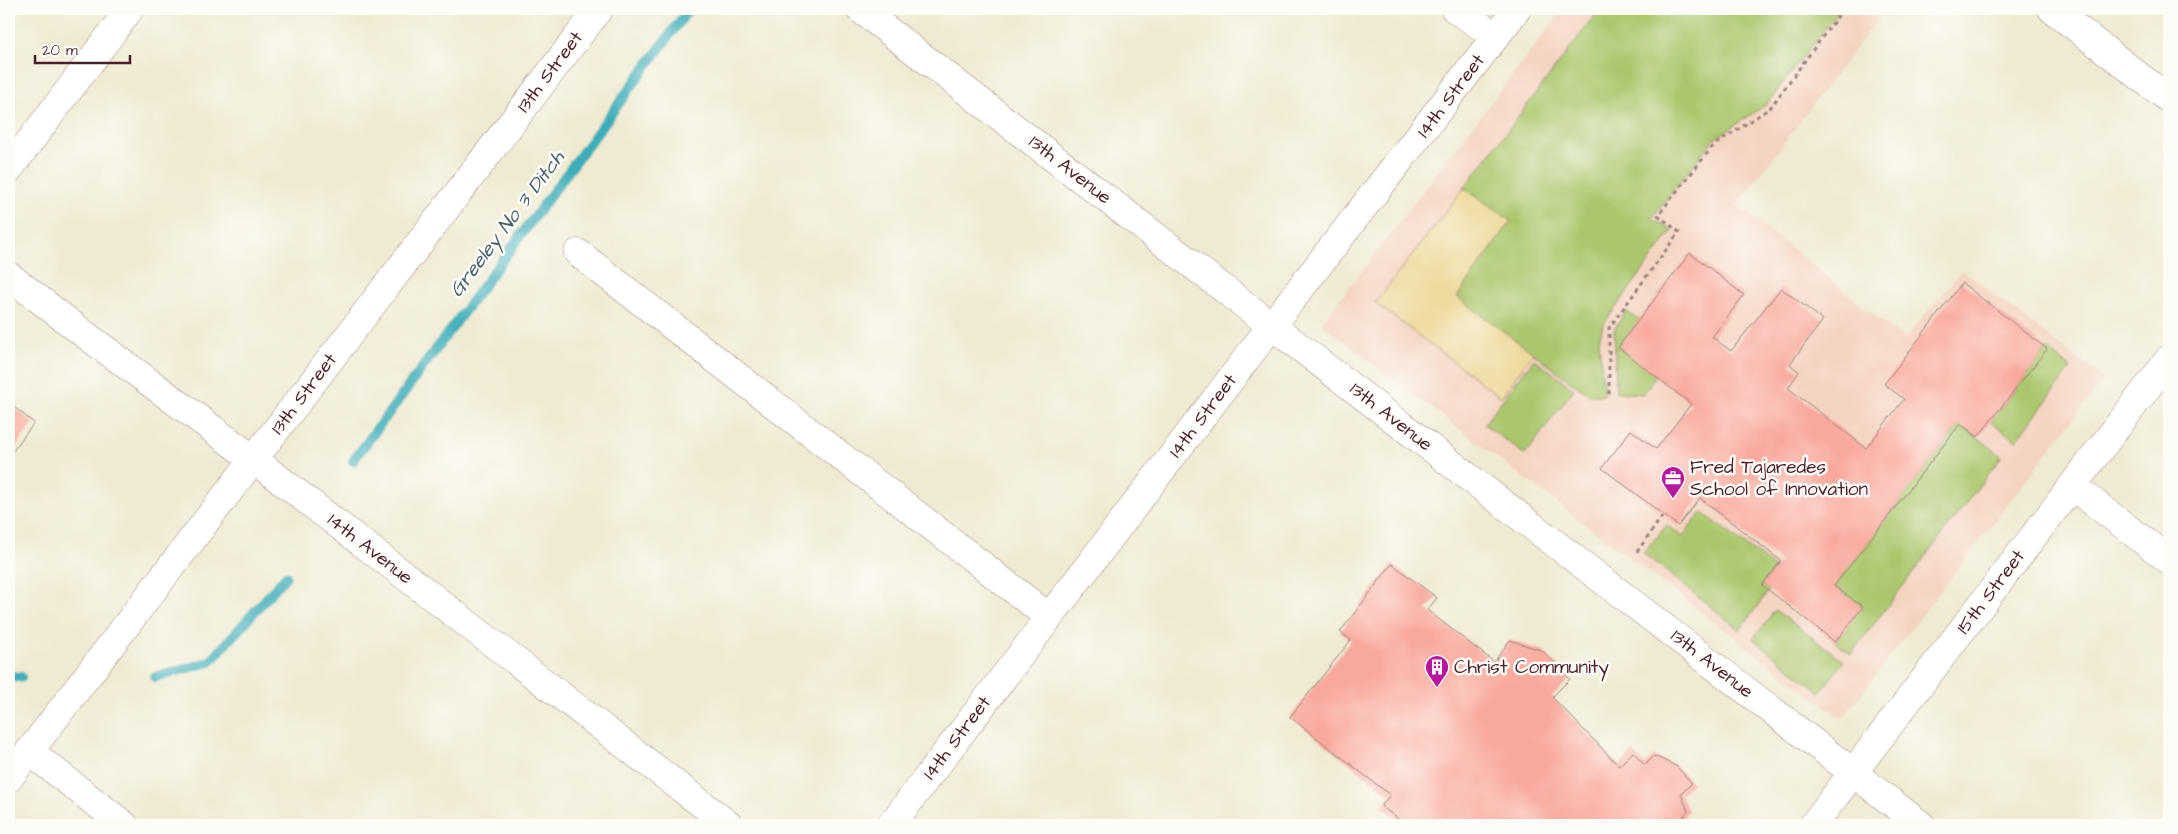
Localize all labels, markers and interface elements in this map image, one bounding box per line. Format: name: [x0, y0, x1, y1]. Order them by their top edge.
street label: 13th Street: [511, 26, 590, 118]
scale bar: [35, 32, 130, 64]
text: 20 m: [42, 40, 78, 61]
street label: 14th Street: [1411, 48, 1492, 144]
street label: 13th Avenue: [1023, 129, 1117, 211]
water label: Greeley No 3 Ditch: [443, 144, 573, 303]
street label: 13th Street: [265, 348, 344, 440]
street label: 14th Street: [1163, 368, 1244, 464]
street label: 13th Avenue: [1344, 376, 1438, 458]
place label: Fred Tajaredes School of Innovation: [1690, 454, 1868, 503]
office icon: Fred Tajaredes School of Innovation: [1660, 465, 1686, 499]
street label: 14th Avenue: [322, 507, 418, 591]
street label: 15th Street: [1950, 544, 2032, 640]
street label: 13th Avenue: [1665, 623, 1759, 705]
building icon: Christ Community: [1424, 654, 1450, 688]
place label: Christ Community: [1454, 654, 1609, 682]
street label: 14th Street: [917, 690, 998, 786]

